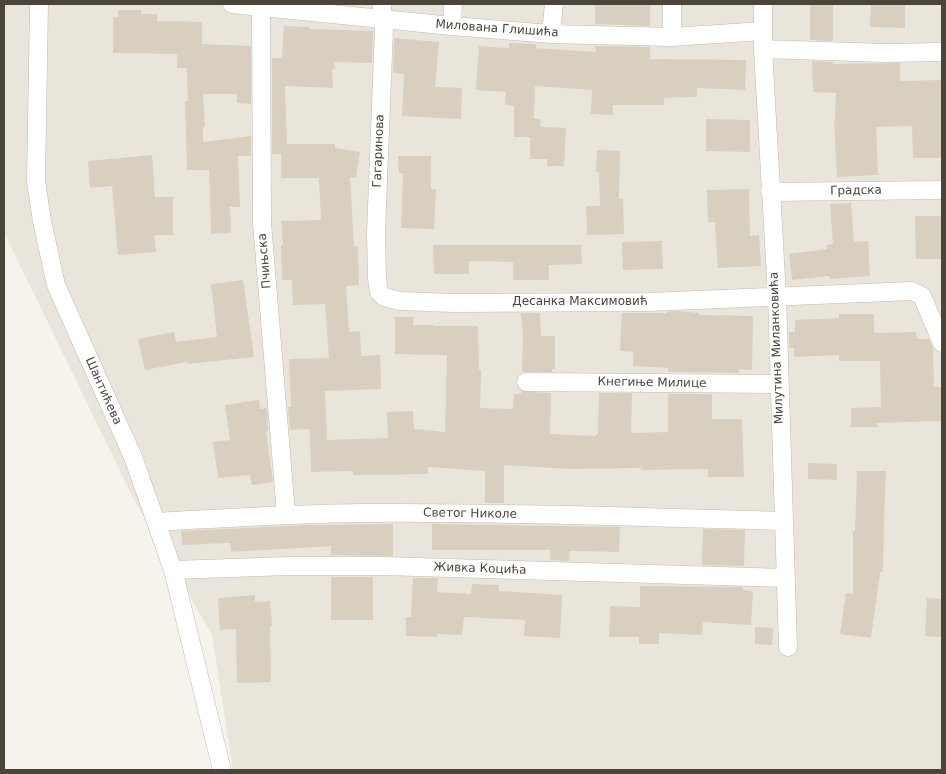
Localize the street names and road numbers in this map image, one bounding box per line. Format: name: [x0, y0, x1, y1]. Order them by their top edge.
street label: Милована Глишића: [435, 18, 559, 40]
street label: Гагаринова: [371, 114, 387, 188]
street label: Градска: [830, 183, 882, 199]
street label: Пчињска: [255, 233, 275, 289]
street label: Милутина Миланковића: [767, 272, 787, 424]
street label: Десанка Максимовић: [512, 295, 648, 309]
street label: Шантићева: [82, 355, 124, 427]
street label: Кнегиње Милице: [597, 375, 707, 391]
street label: Светог Николе: [423, 506, 517, 522]
street label: Живка Коцића: [433, 560, 527, 578]

